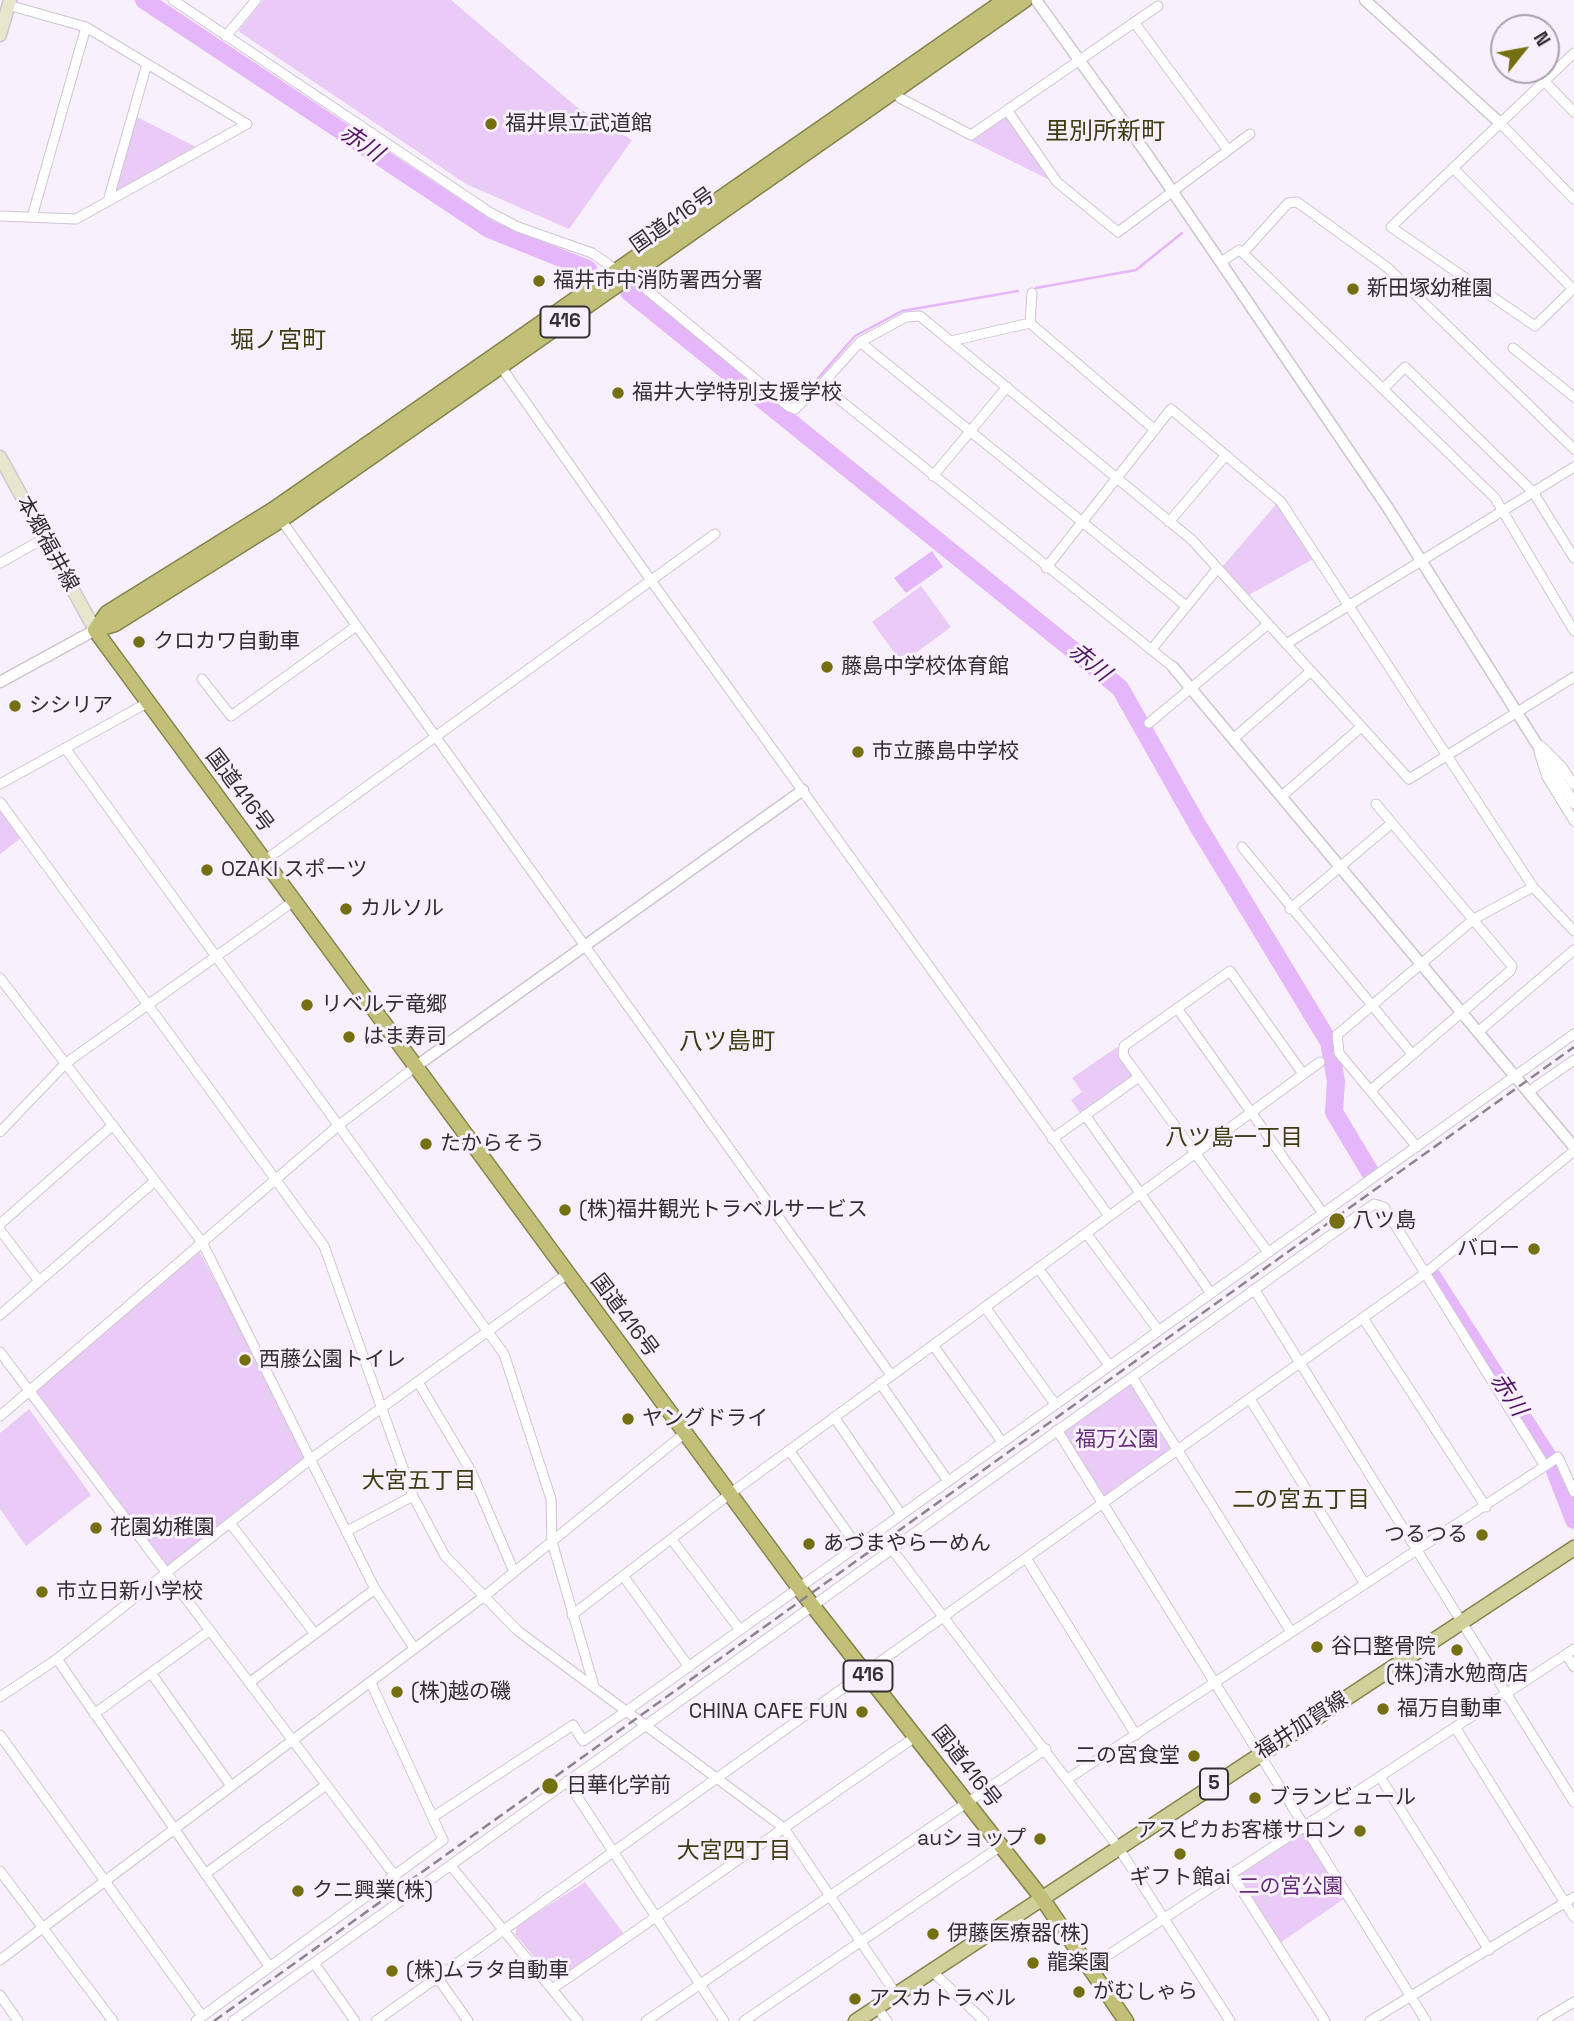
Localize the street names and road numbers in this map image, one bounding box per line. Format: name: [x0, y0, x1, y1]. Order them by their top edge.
street label: 国道416号: [626, 183, 720, 259]
road number: 416: [540, 306, 590, 338]
street label: 本郷福井線: [11, 492, 83, 596]
street label: 国道416号: [200, 745, 278, 837]
street label: 国道416号: [585, 1270, 663, 1362]
road number: 416: [844, 1660, 892, 1692]
street label: 福井加賀線: [1251, 1687, 1353, 1765]
street label: 国道416号: [926, 1721, 1006, 1813]
road number: 5: [1200, 1768, 1228, 1800]

